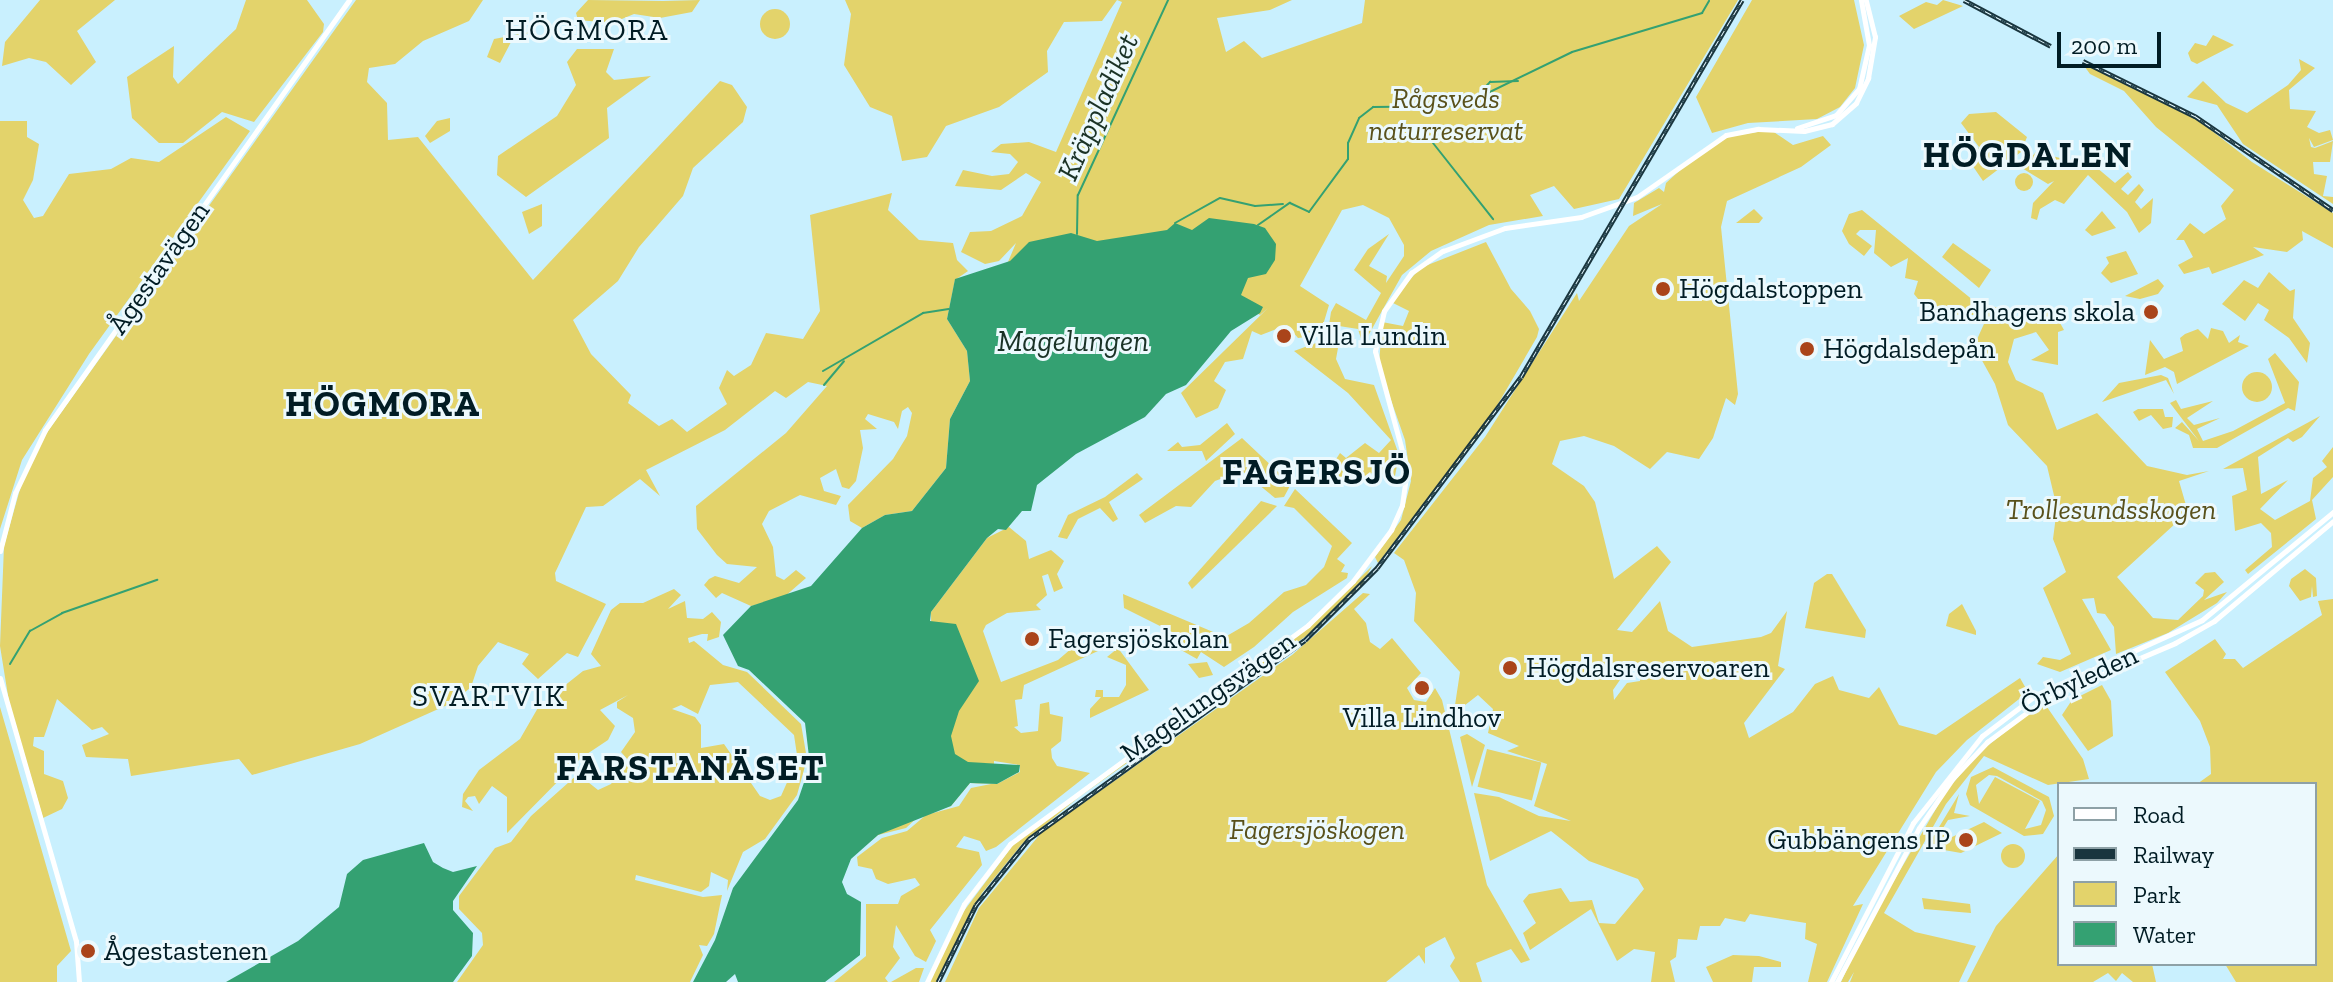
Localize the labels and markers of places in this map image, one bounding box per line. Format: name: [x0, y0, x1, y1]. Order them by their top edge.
place label: Högdalstoppen: [1679, 272, 1863, 306]
marker: Högdalstoppen: [1654, 280, 1672, 298]
place label: Bandhagens skola: [1919, 295, 2135, 329]
marker: Bandhagens skola: [2142, 303, 2160, 321]
place label: Villa Lundin: [1300, 319, 1446, 353]
marker: Villa Lundin: [1275, 327, 1293, 345]
place label: Högdalsdepån: [1823, 332, 1995, 366]
marker: Högdalsdepån: [1798, 340, 1816, 358]
place label: Fagersjöskolan: [1048, 622, 1228, 656]
marker: Fagersjöskolan: [1023, 630, 1041, 648]
place label: Högdalsreservoaren: [1526, 651, 1770, 685]
marker: Högdalsreservoaren: [1501, 659, 1519, 677]
marker: Villa Lindhov: [1413, 679, 1431, 697]
place label: Villa Lindhov: [1343, 701, 1501, 735]
place label: Gubbängens IP: [1767, 823, 1950, 857]
marker: Gubbängens IP: [1957, 831, 1975, 849]
place label: Ågestastenen: [104, 934, 267, 968]
marker: Ågestastenen: [79, 942, 97, 960]

